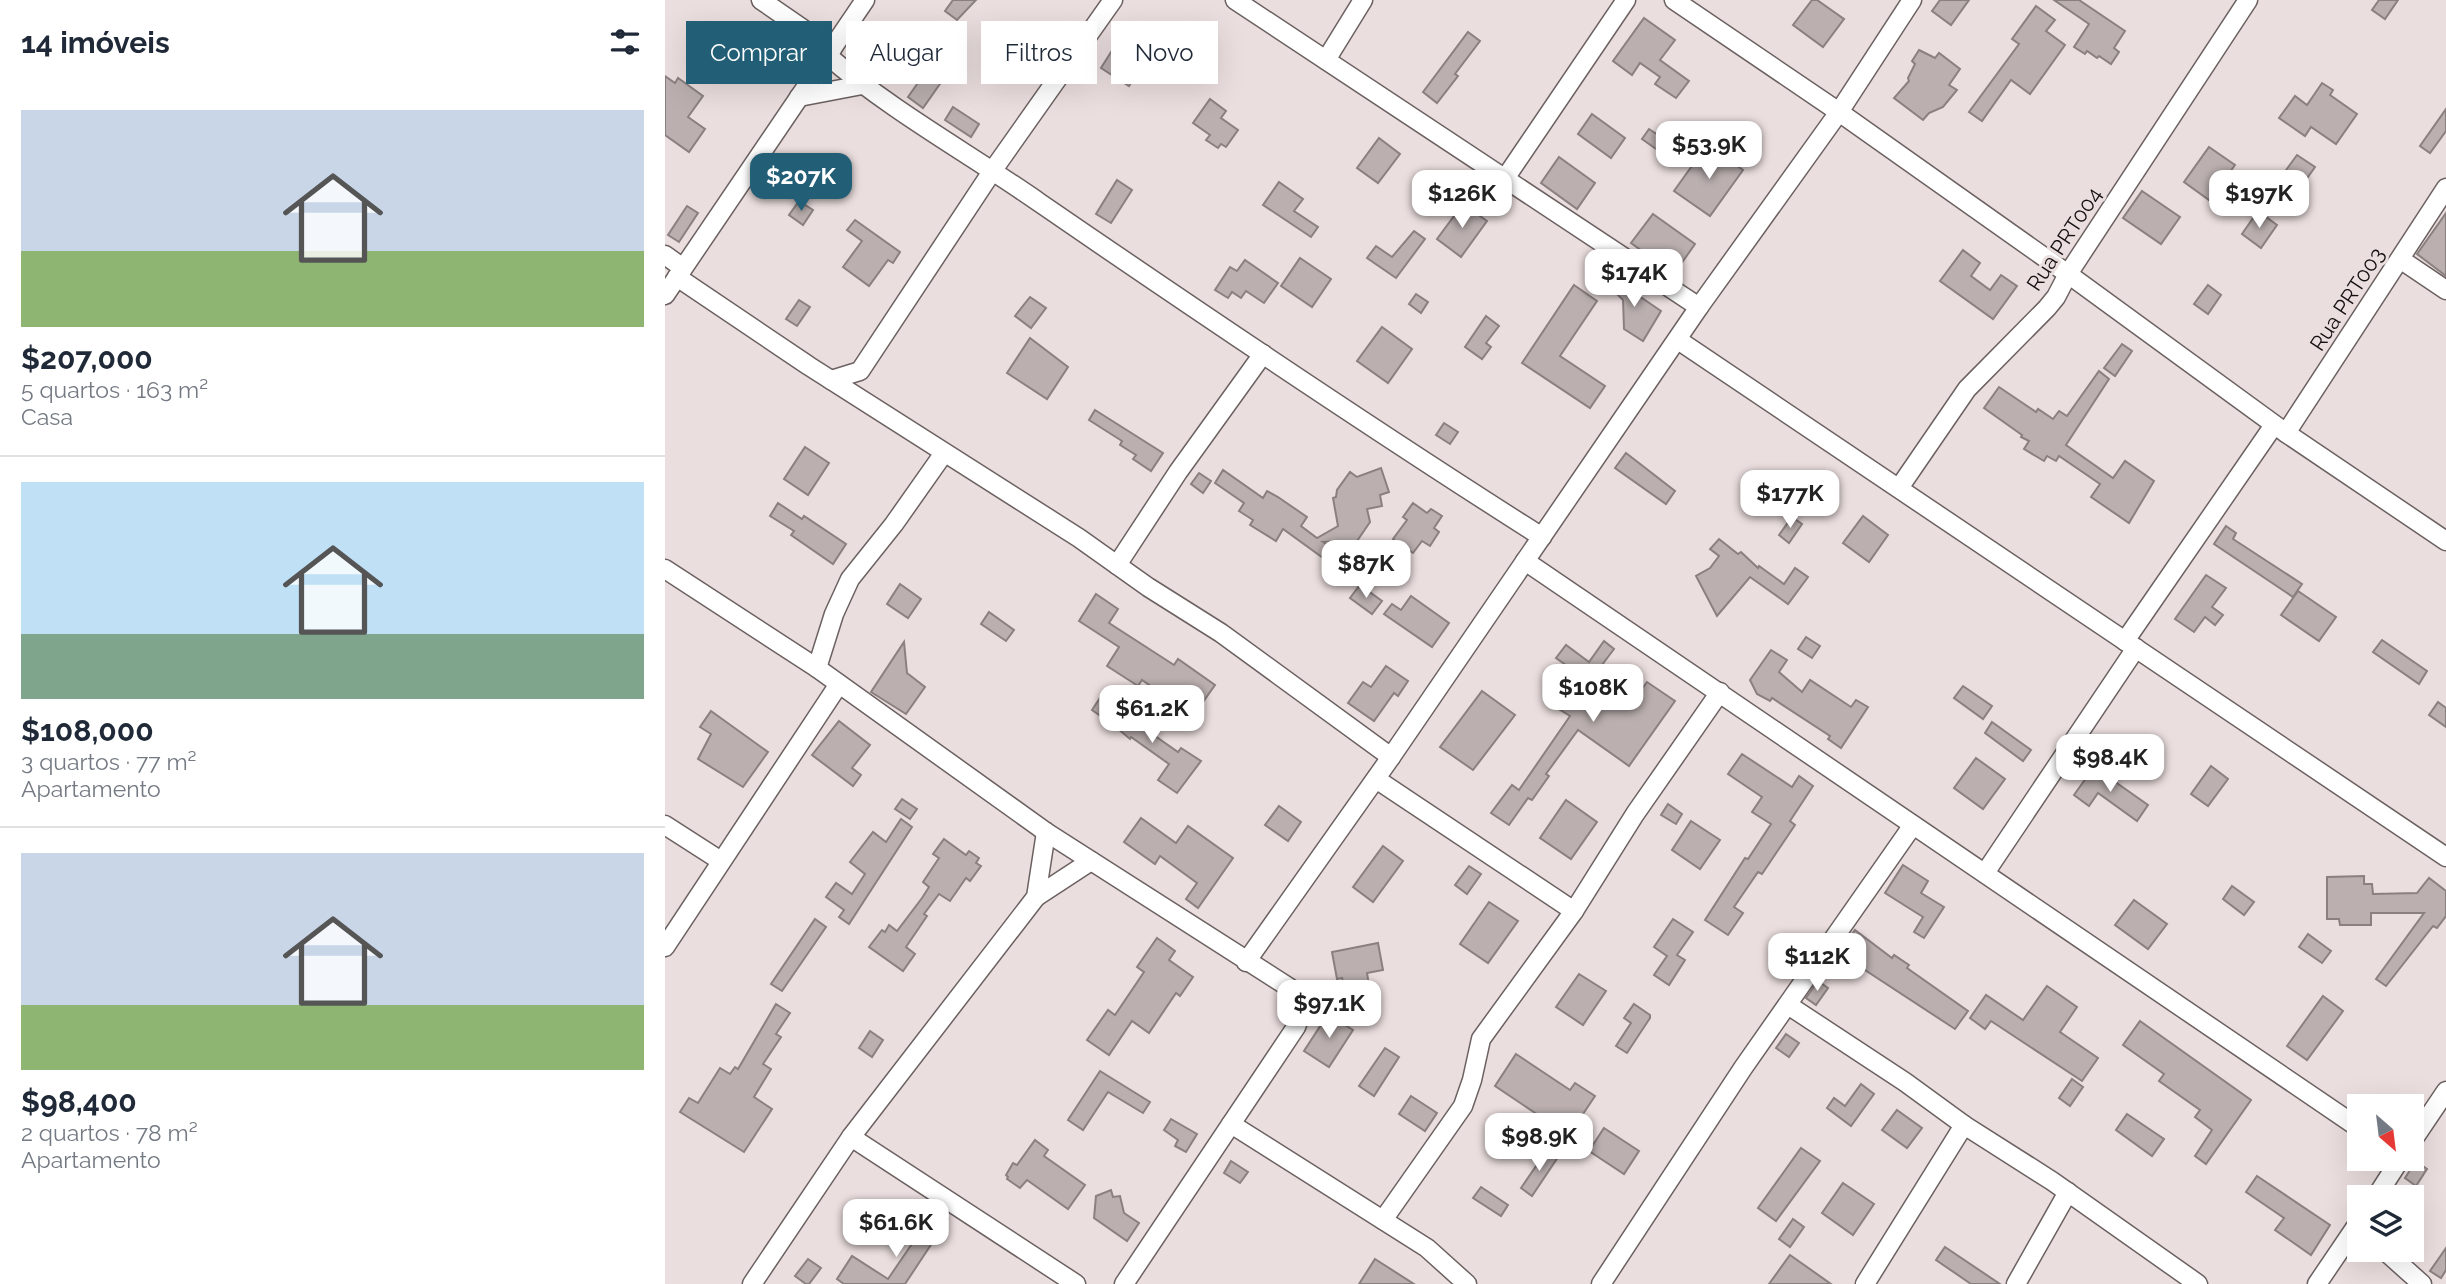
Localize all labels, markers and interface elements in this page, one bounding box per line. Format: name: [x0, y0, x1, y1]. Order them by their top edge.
chip: Comprar: [686, 21, 832, 84]
chip: Alugar: [846, 21, 967, 84]
chip: Filtros: [981, 21, 1097, 84]
chip: Novo: [1111, 21, 1218, 84]
icon: filters: [606, 23, 644, 61]
text: 14 imóveis: [21, 25, 170, 60]
pin: $53.9K: [1652, 122, 1766, 181]
text: $53.9K: [1672, 130, 1746, 157]
pin: $207K: [752, 154, 850, 213]
icon: home: [270, 155, 396, 281]
text: $207K: [766, 162, 836, 189]
pin: $126K: [1413, 170, 1511, 230]
pin: $197K: [2210, 170, 2308, 230]
text: $126K: [1428, 179, 1496, 206]
text: $197K: [2225, 179, 2293, 206]
street label: Rua PRT004: [2021, 183, 2107, 295]
street label: Rua PRT003: [2304, 243, 2390, 355]
pin: $174K: [1585, 250, 1683, 309]
text: $174K: [1601, 258, 1667, 285]
text: $207,000: [21, 341, 153, 376]
text: 5 quartos · 163 m²: [21, 376, 208, 403]
text: Casa: [21, 403, 73, 430]
pin: $177K: [1741, 470, 1839, 530]
text: $177K: [1756, 479, 1824, 506]
icon: home: [270, 527, 396, 653]
pin: $87K: [1325, 540, 1407, 600]
text: $87K: [1338, 549, 1394, 576]
pin: $108K: [1544, 664, 1642, 724]
text: $108K: [1558, 673, 1628, 700]
pin: $61.2K: [1095, 686, 1209, 745]
text: $61.2K: [1115, 694, 1189, 721]
text: $108,000: [21, 713, 154, 748]
pin: $98.4K: [2053, 734, 2167, 794]
text: $98.4K: [2072, 743, 2148, 770]
text: 3 quartos · 77 m²: [21, 748, 197, 775]
text: Apartamento: [21, 775, 161, 802]
icon: home: [270, 898, 396, 1024]
pin: $112K: [1768, 934, 1866, 993]
text: $112K: [1784, 942, 1850, 969]
pin: $97.1K: [1272, 981, 1386, 1040]
text: $97.1K: [1293, 989, 1365, 1016]
text: $98,400: [21, 1084, 137, 1119]
north arrow: [2347, 1094, 2424, 1171]
map controls: [2347, 1094, 2424, 1262]
pin: $98.9K: [1482, 1114, 1596, 1173]
text: 2 quartos · 78 m²: [21, 1119, 198, 1146]
text: $98.9K: [1501, 1122, 1577, 1149]
text: Apartamento: [21, 1146, 161, 1173]
button: layers: [2347, 1185, 2424, 1262]
pin: $61.6K: [839, 1200, 953, 1259]
text: $61.6K: [859, 1208, 933, 1235]

